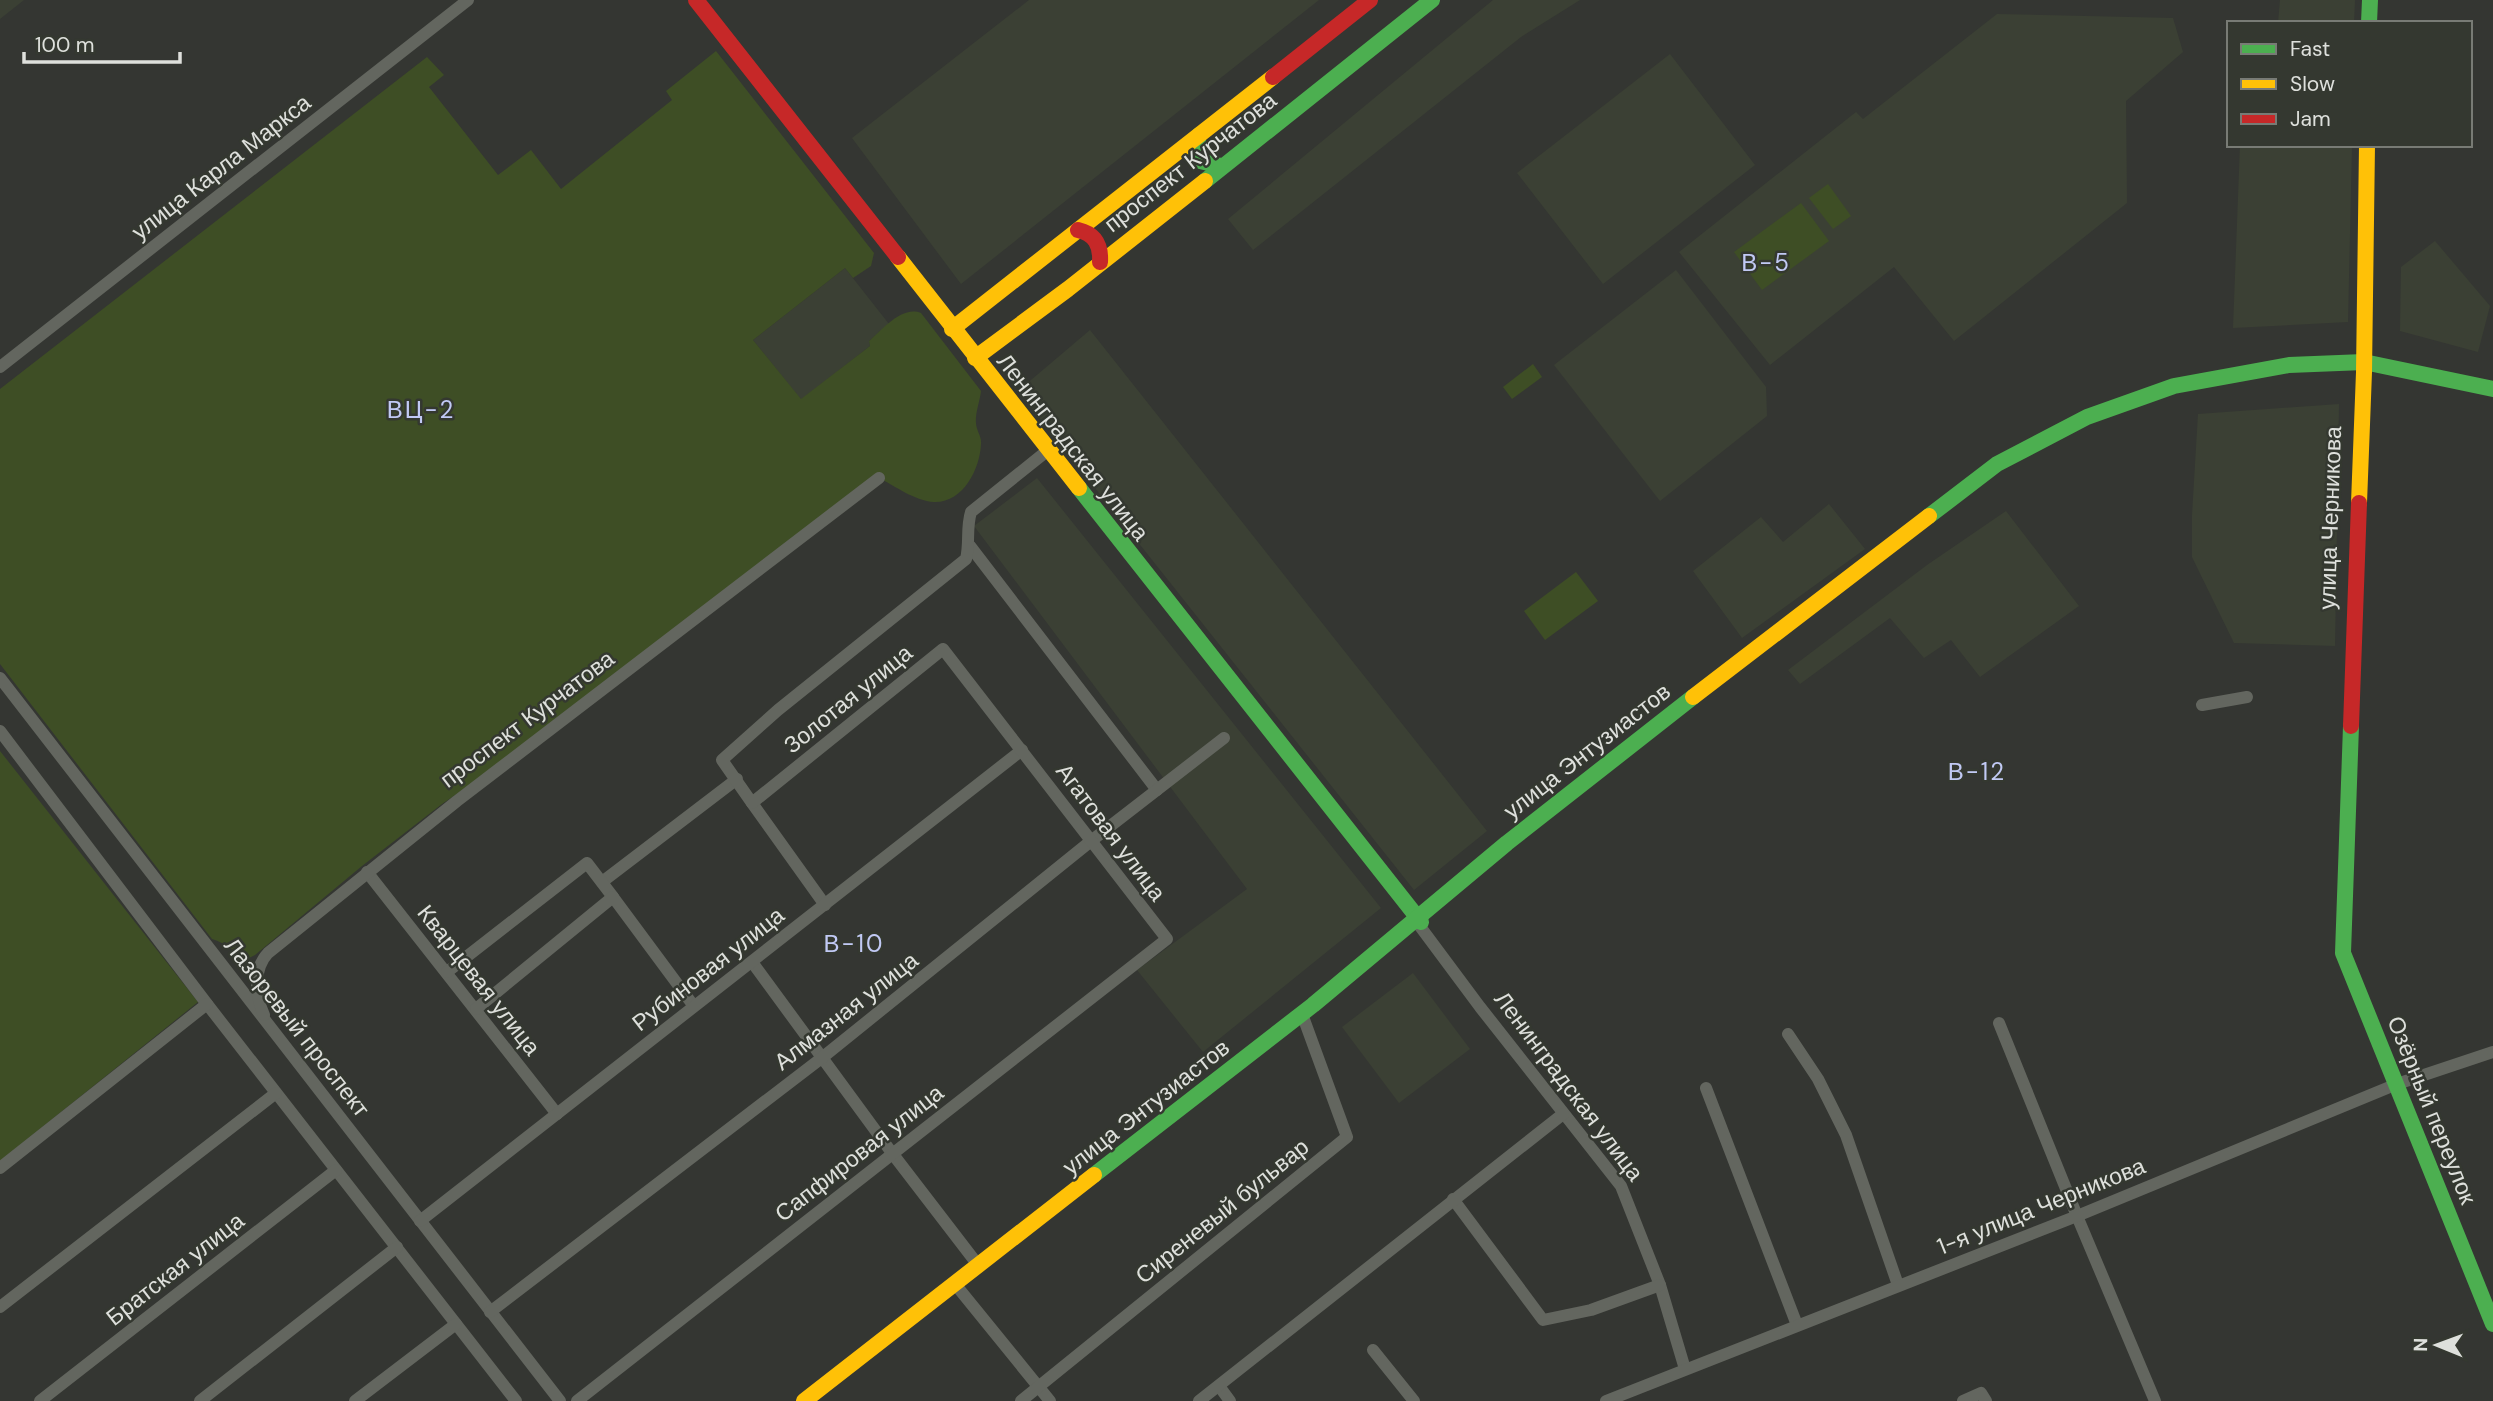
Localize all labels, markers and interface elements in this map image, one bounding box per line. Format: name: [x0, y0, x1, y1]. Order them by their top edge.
scale bar: [24, 21, 180, 65]
legend: [2227, 21, 2472, 147]
text: 100 m: [35, 31, 95, 59]
text: Fast: [2290, 35, 2330, 63]
text: Slow: [2290, 70, 2335, 98]
street label: проспект Курчатова: [1098, 85, 1282, 239]
street label: улица Карла Маркса: [125, 87, 317, 246]
text: Jam: [2290, 105, 2331, 133]
district label: В-5: [1741, 247, 1791, 278]
street label: Ленинградская улица: [990, 347, 1156, 547]
district label: ВЦ-2: [387, 394, 455, 425]
street label: улица Черникова: [2312, 425, 2348, 610]
street label: Золотая улица: [778, 638, 919, 760]
street label: проспект Курчатова: [434, 643, 620, 794]
street label: улица Энтузиастов: [1497, 676, 1677, 826]
district label: В-12: [1948, 756, 2006, 787]
street label: Агатовая улица: [1049, 757, 1173, 907]
street label: Кварцевая улица: [411, 899, 547, 1062]
street label: Рубиновая улица: [626, 900, 790, 1038]
district label: В-10: [824, 928, 884, 959]
street label: Лазоревый проспект: [218, 931, 377, 1123]
street label: Алмазная улица: [768, 945, 924, 1077]
street label: Ленинградская улица: [1488, 985, 1650, 1187]
street label: Озёрный переулок: [2381, 1012, 2484, 1209]
street label: улица Энтузиастов: [1056, 1032, 1236, 1182]
street label: Сапфировая улица: [769, 1078, 950, 1228]
street label: Сиреневый бульвар: [1129, 1132, 1315, 1290]
street label: 1-я улица Черникова: [1933, 1150, 2150, 1261]
street label: Братская улица: [100, 1206, 250, 1332]
north arrow: [2402, 1310, 2472, 1380]
text: N: [2408, 1338, 2433, 1352]

